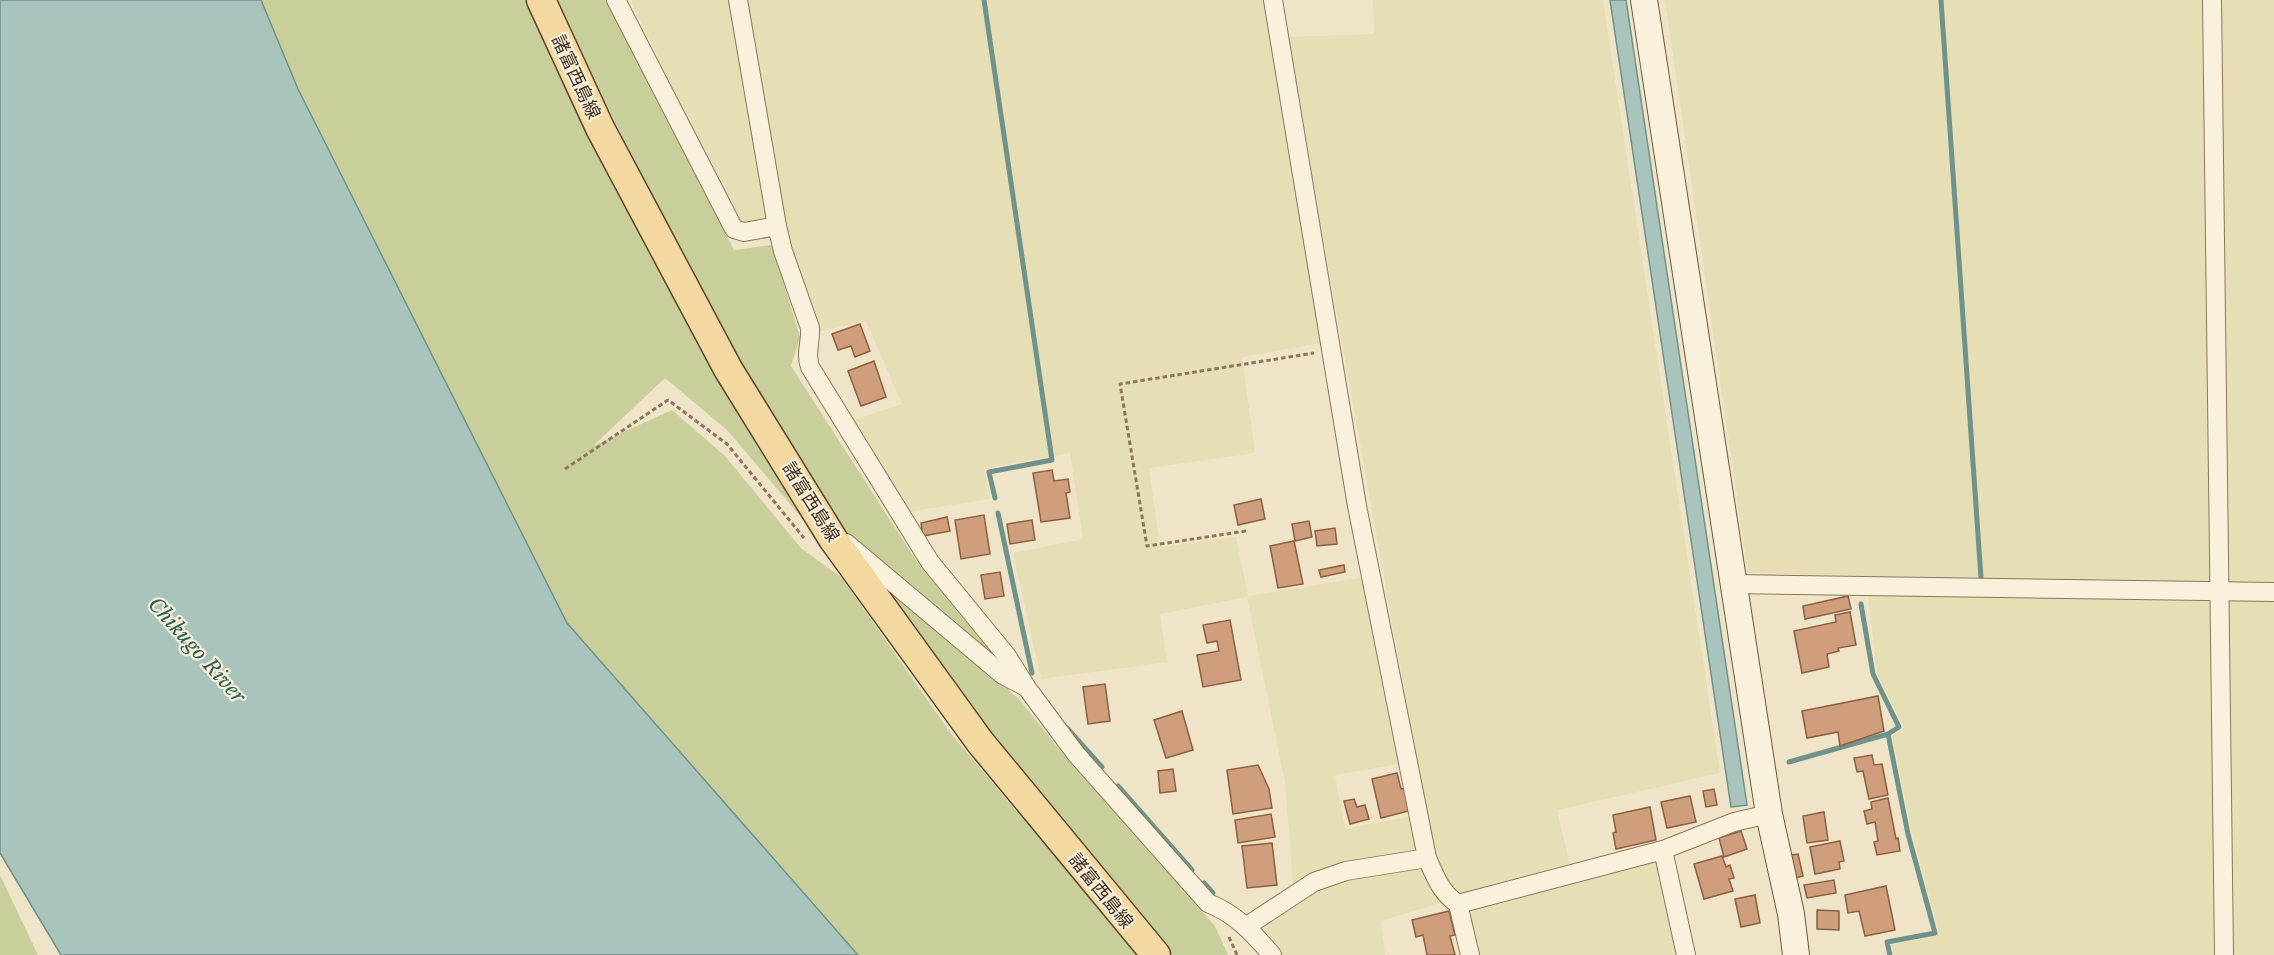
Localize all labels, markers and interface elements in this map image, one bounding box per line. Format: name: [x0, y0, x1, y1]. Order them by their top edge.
street label: 諸富西島線: [547, 32, 605, 122]
street label: 諸富西島線: [778, 458, 844, 546]
water label: Chikugo River: [143, 592, 251, 708]
street label: 諸富西島線: [1064, 849, 1138, 933]

